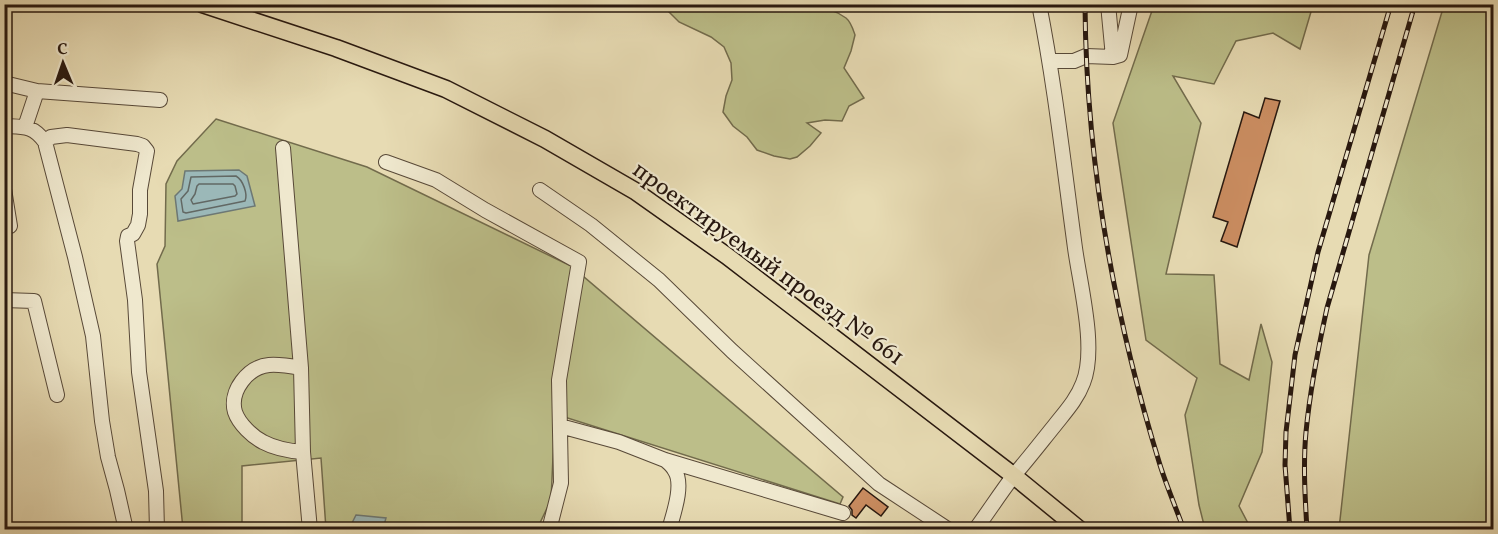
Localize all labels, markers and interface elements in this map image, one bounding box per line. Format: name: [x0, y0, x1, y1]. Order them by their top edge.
north arrow: [33, 33, 93, 93]
text: С: [57, 39, 68, 61]
street label: проектируемый проезд № 661: [625, 154, 911, 375]

